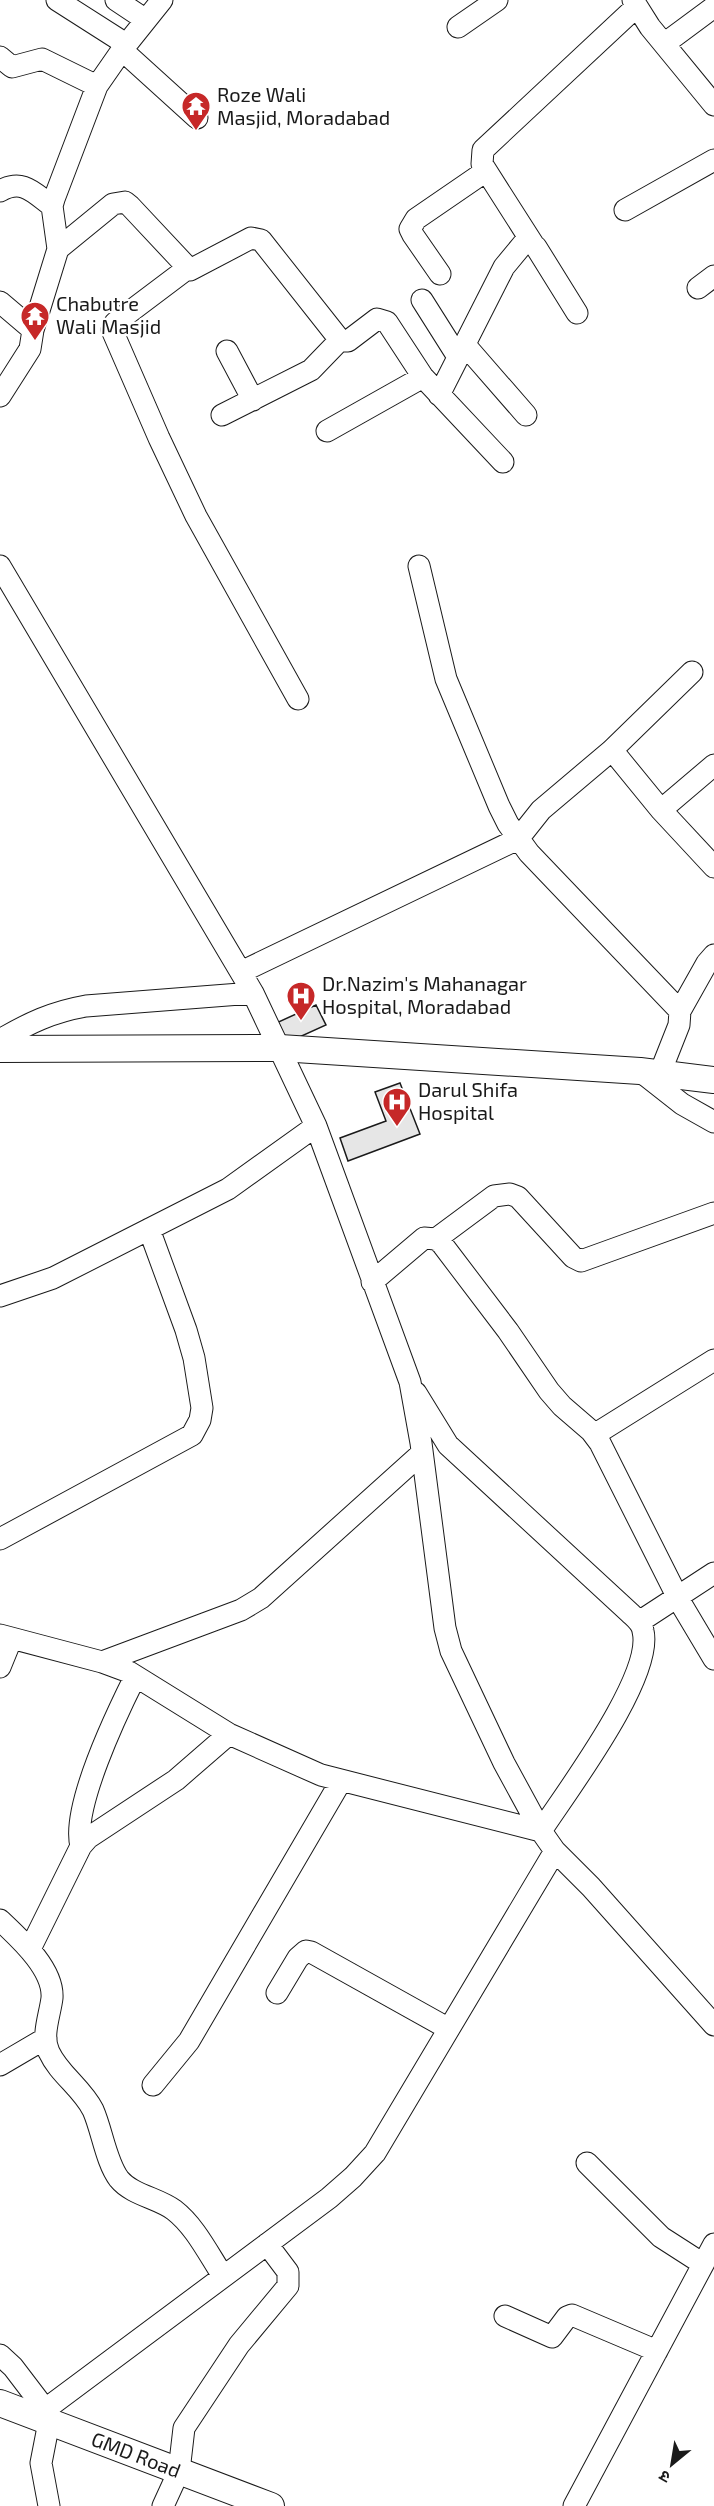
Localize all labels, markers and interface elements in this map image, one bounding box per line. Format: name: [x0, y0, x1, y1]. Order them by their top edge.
place label: Roze Wali Masjid, Moradabad: [217, 82, 390, 129]
temple icon: Roze Wali Masjid, Moradabad: [180, 90, 212, 132]
place label: Chabutre Wali Masjid: [56, 291, 161, 338]
temple icon: Chabutre Wali Masjid: [19, 300, 51, 342]
place label: Dr.Nazim's Mahanagar Hospital, Moradabad: [322, 971, 527, 1018]
hospital icon: Dr.Nazim's Mahanagar Hospital, Moradabad: [285, 980, 317, 1022]
place label: Darul Shifa Hospital: [418, 1077, 518, 1124]
hospital icon: Darul Shifa Hospital: [381, 1086, 413, 1128]
street label: GMD Road: [88, 2426, 184, 2482]
north arrow: [642, 2434, 702, 2494]
text: उ: [655, 2467, 673, 2488]

